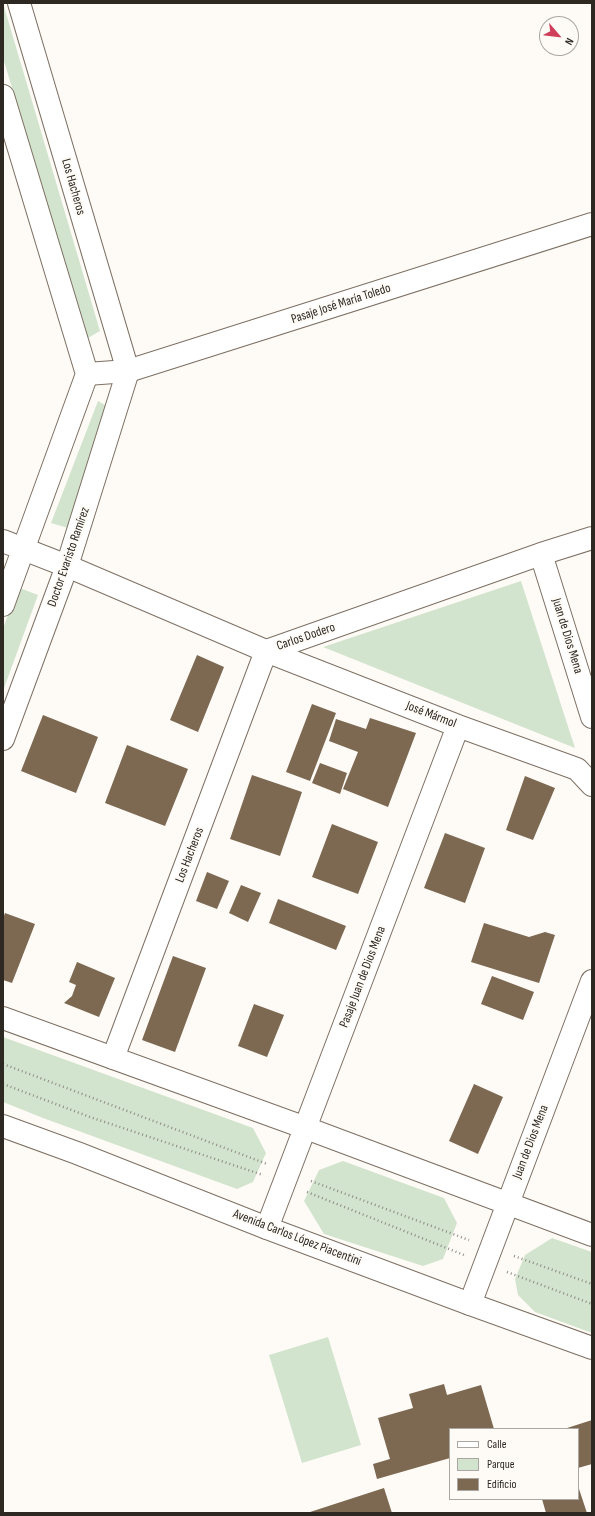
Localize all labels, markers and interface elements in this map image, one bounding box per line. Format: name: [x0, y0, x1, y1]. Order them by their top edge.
north arrow: [539, 16, 579, 56]
text: N: [562, 36, 576, 47]
street label: Los Hacheros: [58, 157, 88, 217]
street label: Pasaje José María Toledo: [289, 281, 393, 327]
street label: Doctor Evaristo Ramírez: [45, 505, 93, 609]
street label: Juan de Dios Mena: [548, 596, 586, 676]
street label: Carlos Dodero: [275, 620, 337, 654]
street label: José Mármol: [404, 698, 458, 732]
street label: Los Hacheros: [172, 825, 208, 885]
street label: Pasaje Juan de Dios Mena: [336, 924, 390, 1030]
street label: Juan de Dios Mena: [510, 1103, 552, 1181]
street label: Avenida Carlos López Piacentini: [231, 1206, 363, 1270]
legend: [449, 1428, 579, 1500]
text: Calle: [487, 1437, 507, 1452]
text: Parque: [487, 1457, 515, 1472]
text: Edificio: [487, 1477, 516, 1492]

